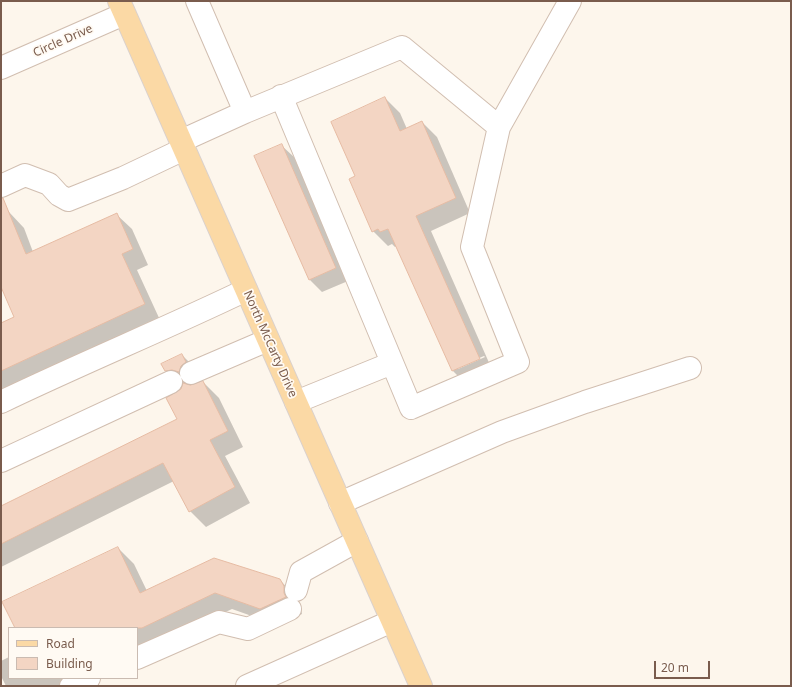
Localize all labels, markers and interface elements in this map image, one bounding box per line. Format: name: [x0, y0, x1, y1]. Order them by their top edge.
street label: Circle Drive: [31, 21, 95, 61]
street label: North McCarty Drive: [240, 288, 300, 400]
legend: [8, 627, 138, 679]
text: Road: [46, 635, 75, 652]
scale bar: [656, 653, 712, 679]
text: Building: [46, 655, 93, 672]
text: 20 m: [661, 659, 689, 676]

